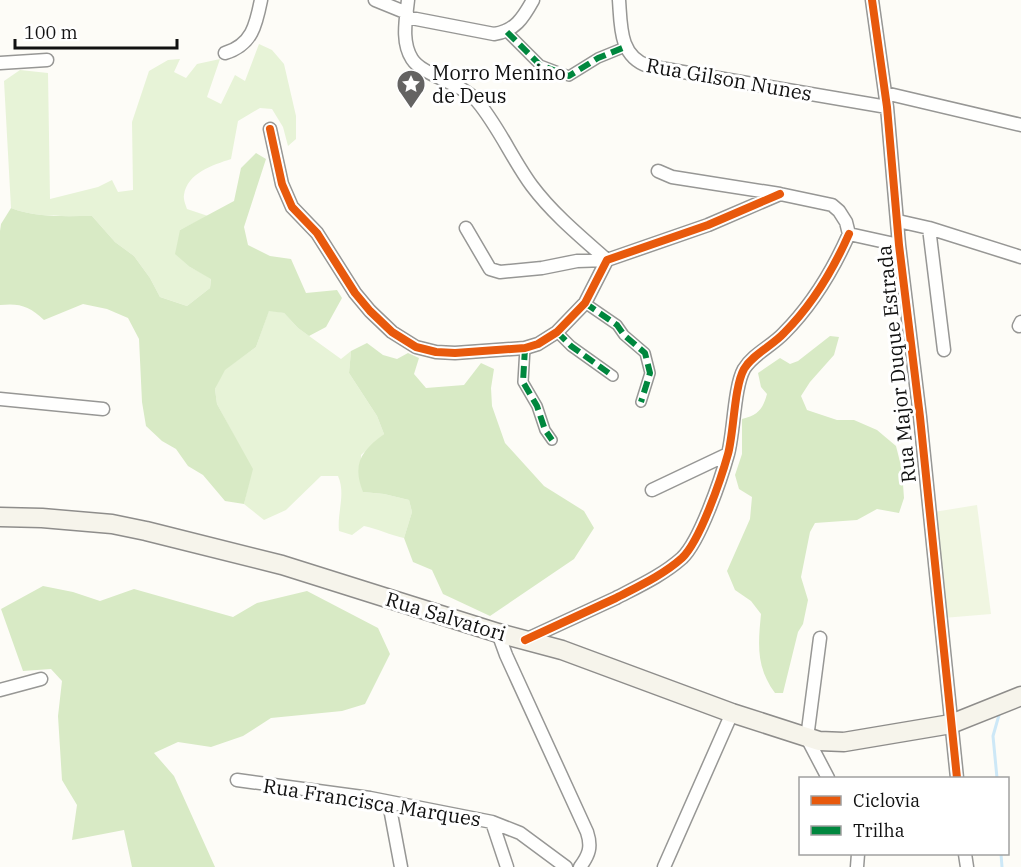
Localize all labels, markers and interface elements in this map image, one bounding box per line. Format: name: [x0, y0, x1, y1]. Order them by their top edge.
scale bar: [15, 12, 177, 50]
text: 100 m: [24, 21, 78, 44]
street label: Rua Gilson Nunes: [644, 51, 814, 107]
place label: Morro Menino de Deus: [432, 59, 566, 109]
place icon: Morro Menino de Deus: [395, 68, 427, 110]
street label: Rua Major Duque Estrada: [870, 244, 922, 484]
street label: Rua Salvatori: [382, 585, 510, 647]
street label: Rua Francisca Marques: [261, 771, 483, 833]
legend: [799, 777, 1009, 855]
text: Ciclovia: [853, 789, 920, 812]
text: Trilha: [853, 819, 905, 842]

